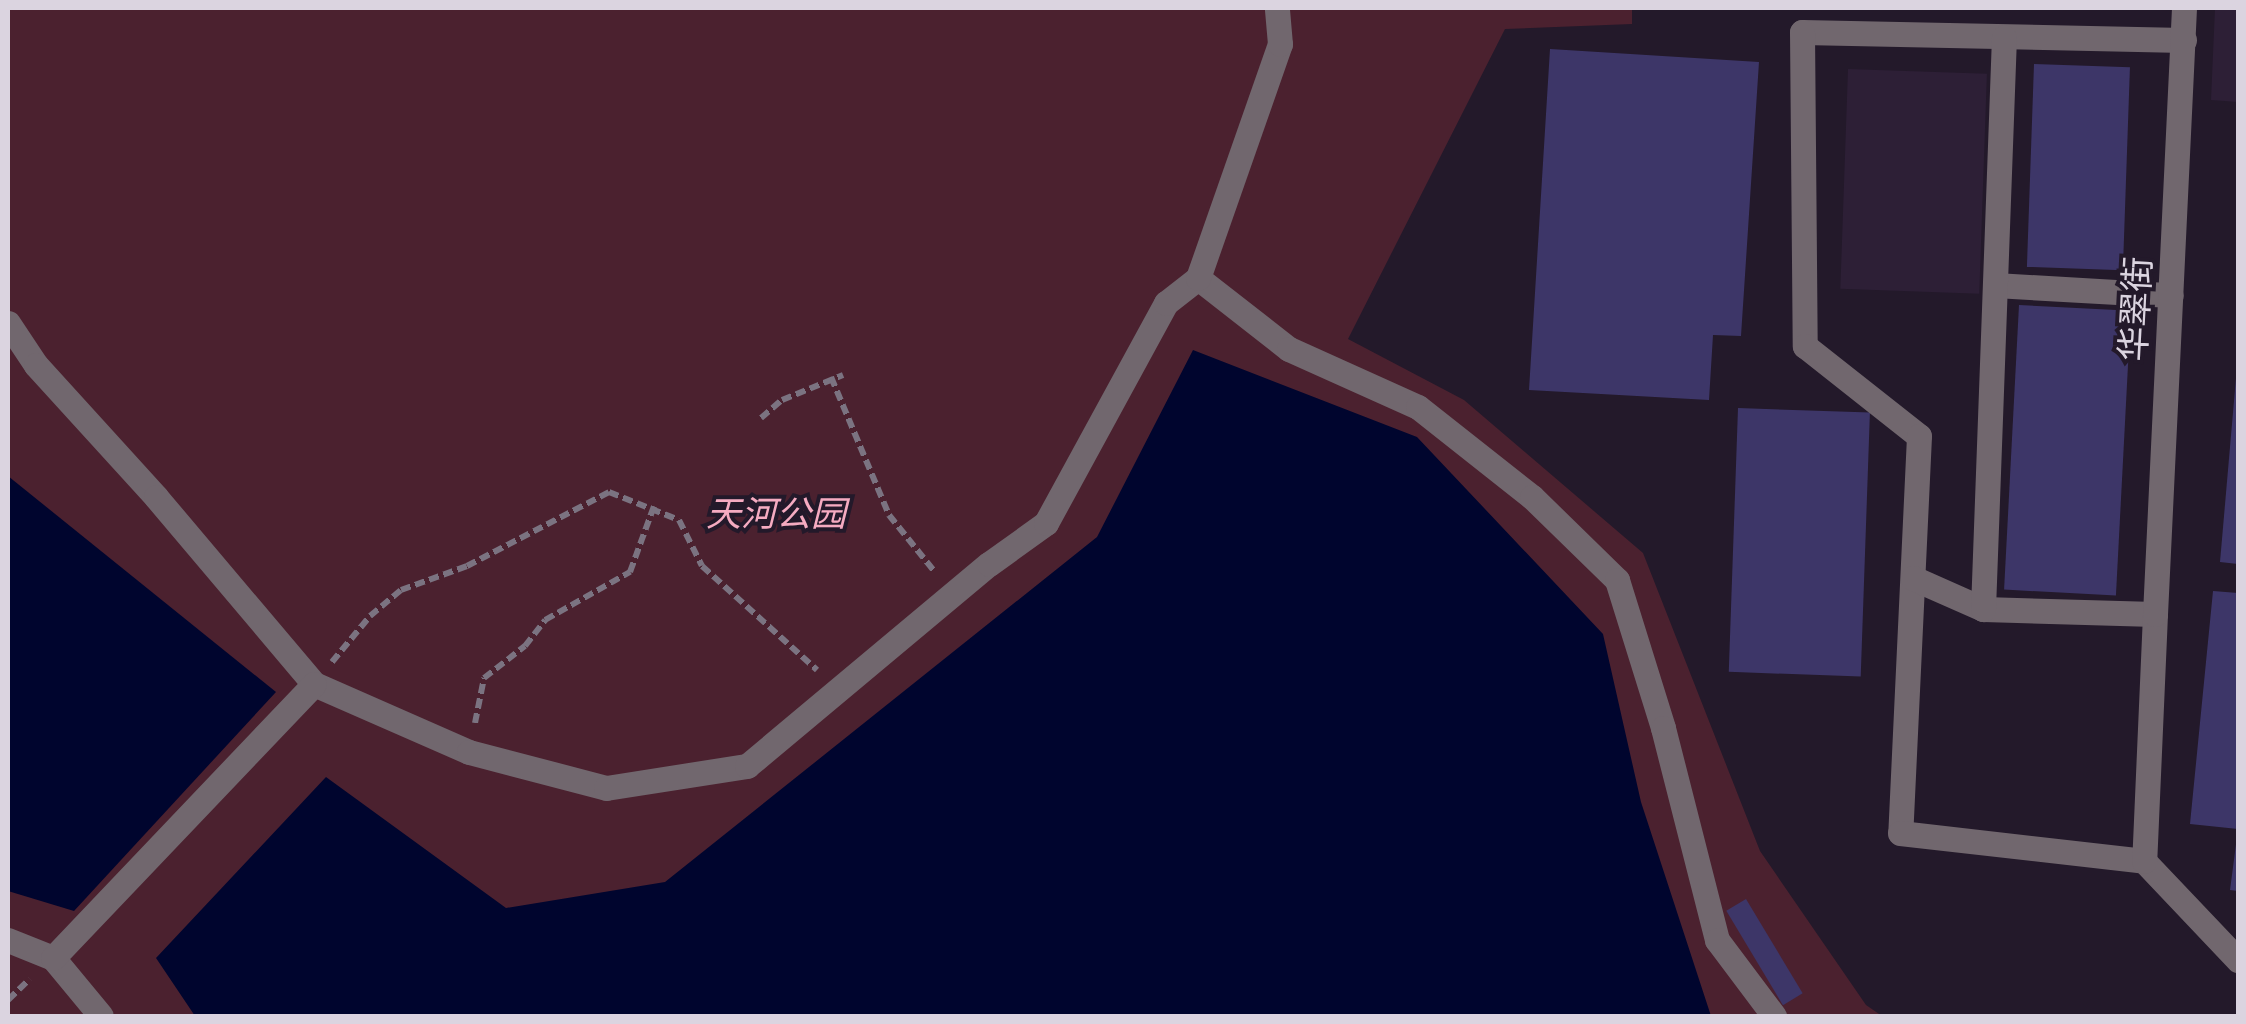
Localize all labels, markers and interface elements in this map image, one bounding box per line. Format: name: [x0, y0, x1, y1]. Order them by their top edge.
street label: 华翠街: [2111, 255, 2159, 363]
park label: 天河公园: [706, 492, 846, 534]

